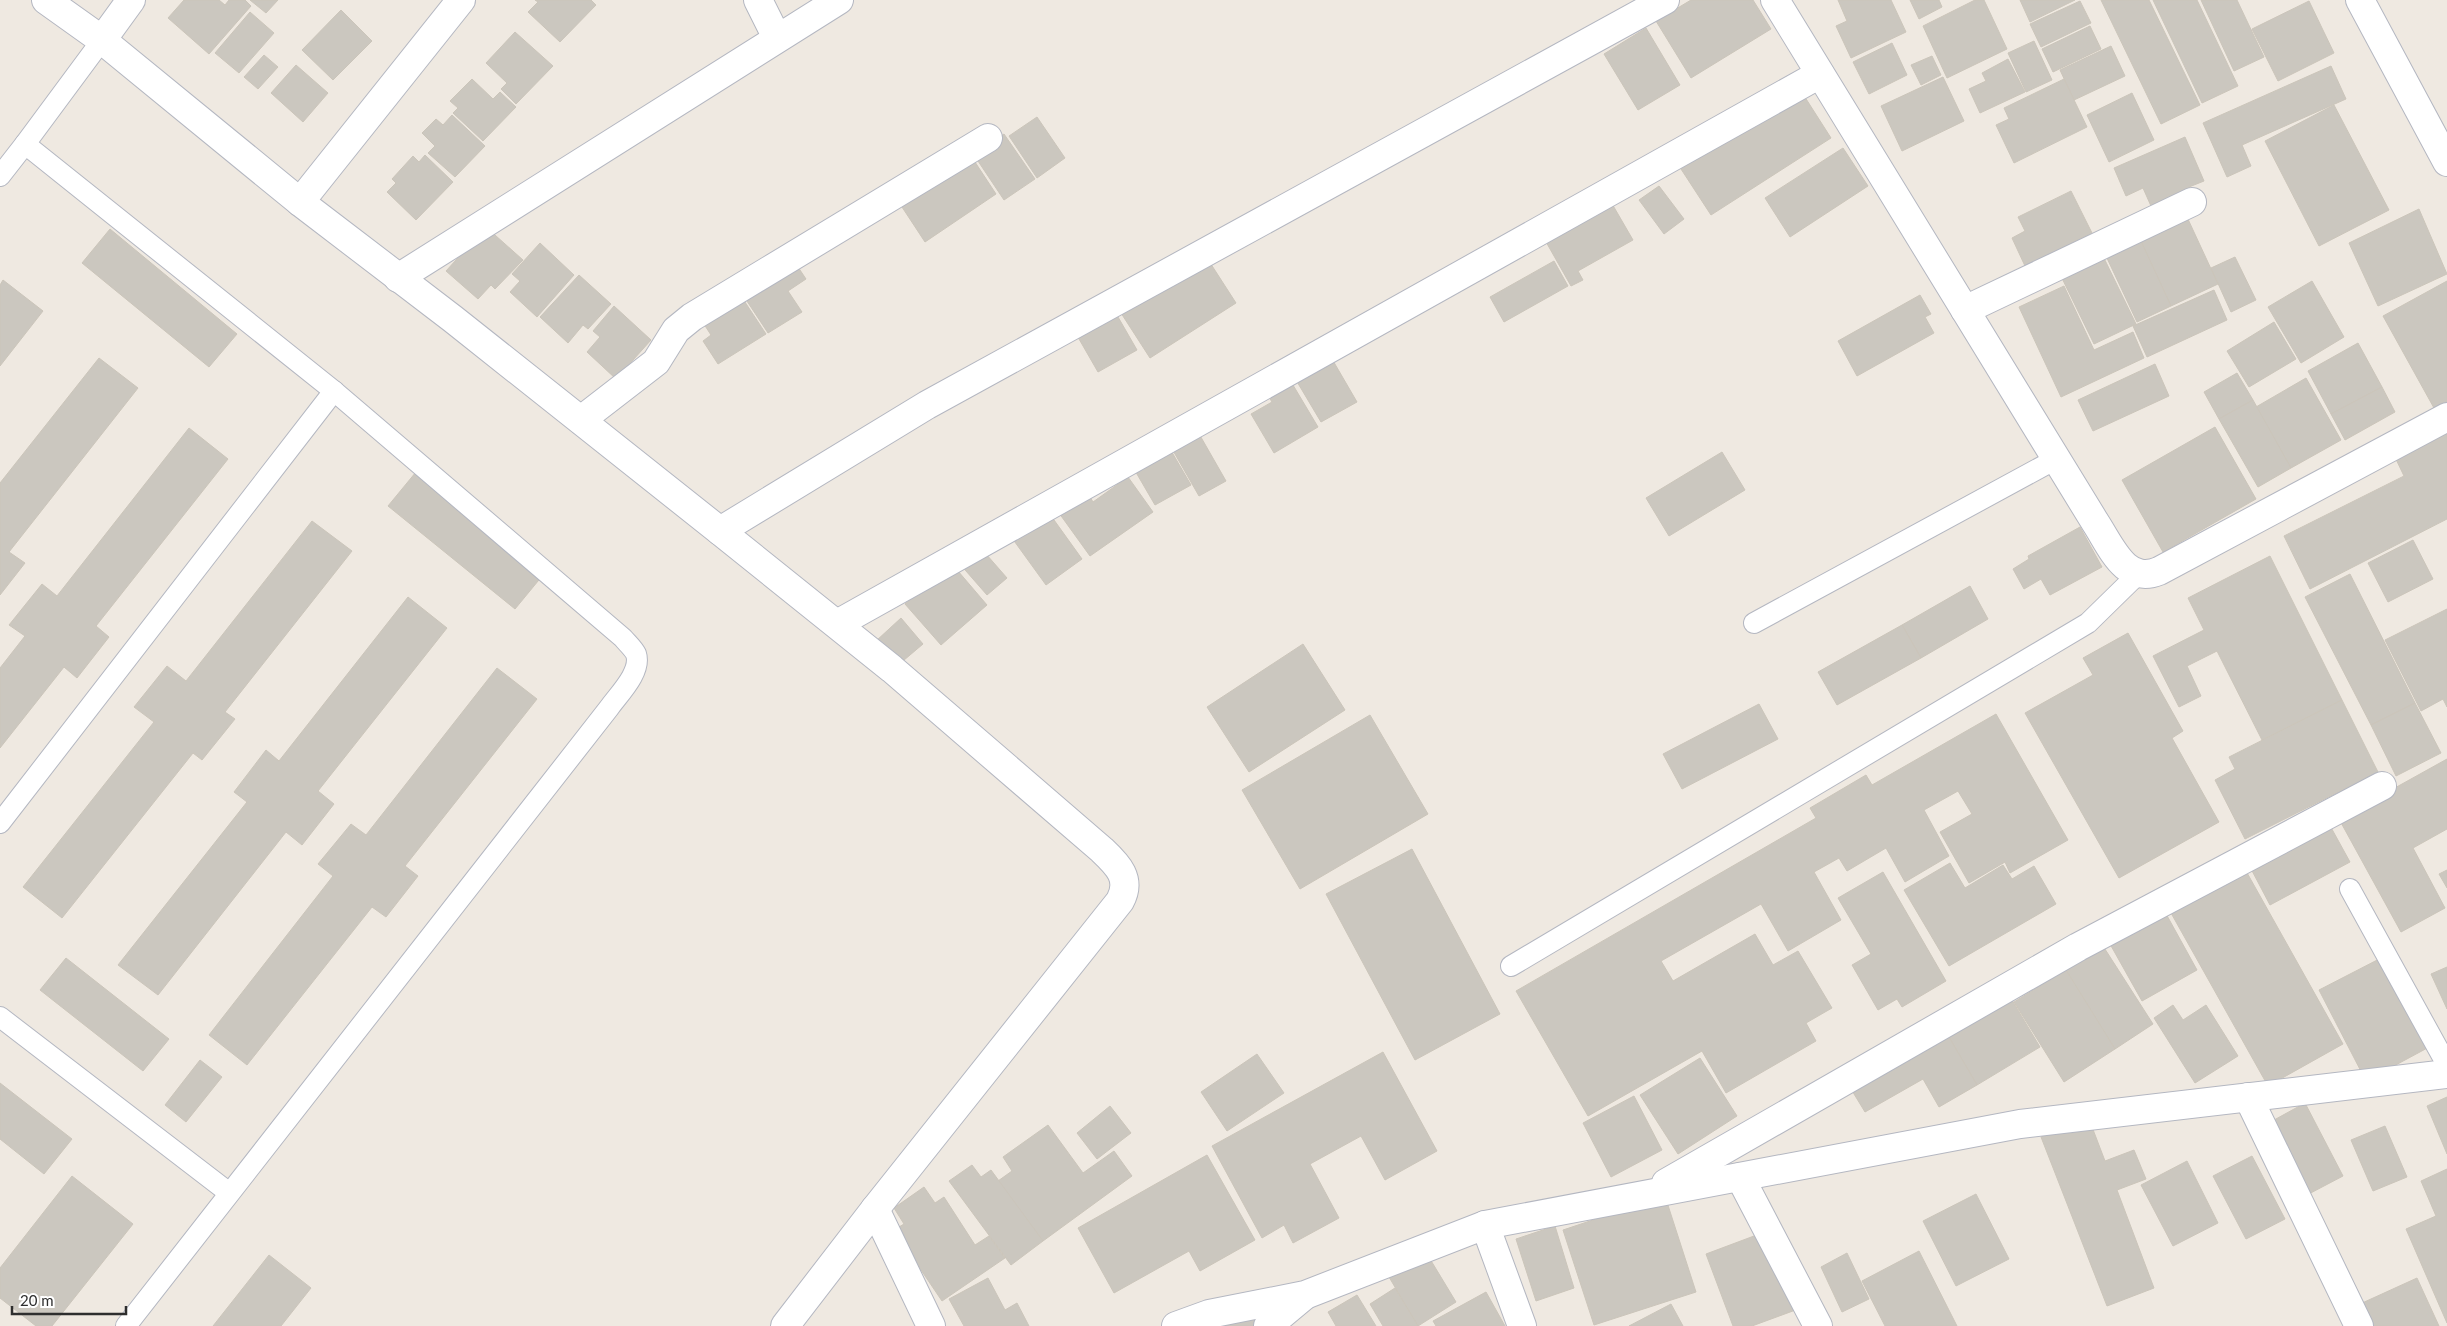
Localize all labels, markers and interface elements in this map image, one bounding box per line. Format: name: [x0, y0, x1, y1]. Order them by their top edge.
scale bar: [12, 1284, 126, 1316]
text: 20 m: [20, 1291, 54, 1309]

